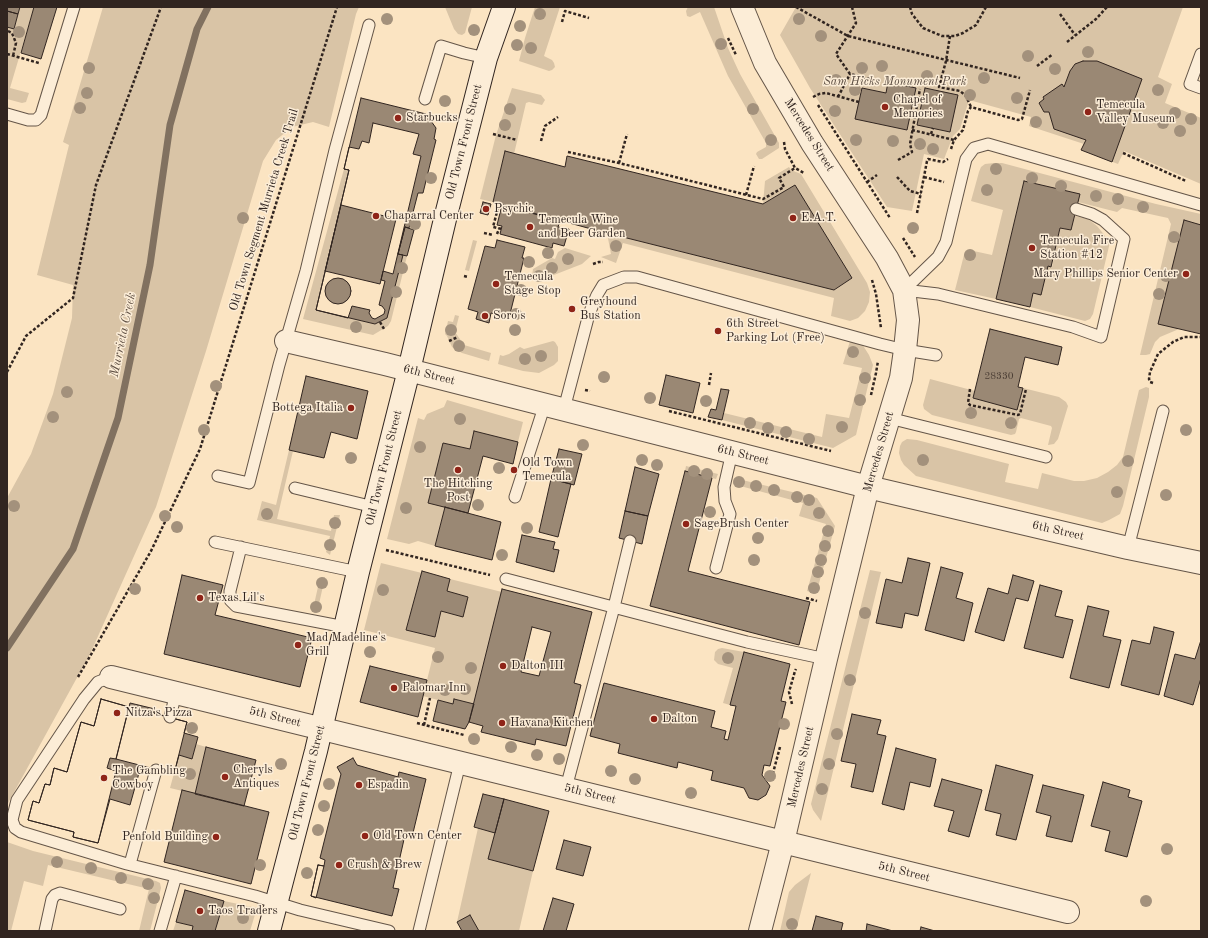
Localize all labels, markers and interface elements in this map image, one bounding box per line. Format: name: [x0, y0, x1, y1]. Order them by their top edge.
park label: Sam Hicks Monument Park: [823, 75, 967, 89]
street label: Old Town Front Street: [443, 83, 485, 201]
place label: Chapel of Memories: [893, 93, 943, 121]
street label: Mercedes Street: [781, 96, 837, 174]
place label: Temecula Valley Museum: [1096, 98, 1175, 126]
marker: Chapel of Memories: [880, 102, 890, 112]
street label: Old Town Segment Murrieta Creek Trail: [226, 107, 302, 313]
marker: Temecula Valley Museum: [1083, 107, 1093, 117]
place label: Starbucks: [406, 111, 458, 125]
marker: Starbucks: [393, 113, 403, 123]
place label: Psychic: [494, 202, 533, 216]
marker: Psychic: [481, 204, 491, 214]
place label: Chaparral Center: [384, 209, 474, 223]
marker: Chaparral Center: [371, 211, 381, 221]
place label: E.A.T.: [801, 211, 836, 225]
place label: Temecula Wine and Beer Garden: [538, 213, 625, 241]
marker: E.A.T.: [788, 213, 798, 223]
marker: Temecula Wine and Beer Garden: [525, 222, 535, 232]
place label: Temecula Fire Station #12: [1040, 234, 1114, 262]
marker: Temecula Fire Station #12: [1027, 243, 1037, 253]
place label: Mary Phillips Senior Center: [1033, 267, 1178, 281]
marker: Mary Phillips Senior Center: [1181, 269, 1191, 279]
place label: Temecula Stage Stop: [504, 270, 561, 298]
marker: Temecula Stage Stop: [491, 279, 501, 289]
water label: Murrieta Creek: [106, 291, 140, 379]
place label: Greyhound Bus Station: [580, 295, 641, 323]
marker: Greyhound Bus Station: [567, 304, 577, 314]
place label: Soro's: [493, 309, 525, 323]
marker: Soro's: [480, 311, 490, 321]
place label: 6th Street Parking Lot (Free): [726, 317, 825, 345]
marker: 6th Street Parking Lot (Free): [713, 326, 723, 336]
street label: 6th Street: [402, 362, 456, 388]
house number: 28330: [985, 370, 1013, 382]
place label: Bottega Italia: [272, 401, 343, 415]
marker: Bottega Italia: [346, 403, 356, 413]
street label: Old Town Front Street: [363, 409, 405, 527]
street label: Mercedes Street: [861, 410, 897, 494]
street label: 6th Street: [716, 442, 770, 468]
place label: Old Town Temecula: [522, 456, 573, 484]
marker: The Hitching Post: [453, 465, 463, 475]
marker: Old Town Temecula: [509, 465, 519, 475]
place label: The Hitching Post: [424, 477, 492, 505]
place label: SageBrush Center: [694, 517, 789, 531]
street label: 6th Street: [1031, 518, 1085, 544]
marker: SageBrush Center: [681, 519, 691, 529]
place label: Texas Lil's: [208, 591, 265, 605]
marker: Texas Lil's: [195, 593, 205, 603]
place label: Mad Madeline's Grill: [306, 631, 386, 659]
marker: Mad Madeline's Grill: [293, 640, 303, 650]
place label: Dalton III: [511, 659, 564, 673]
marker: Dalton III: [498, 661, 508, 671]
place label: Palomar Inn: [402, 681, 466, 695]
marker: Palomar Inn: [389, 683, 399, 693]
street label: 5th Street: [248, 704, 302, 730]
place label: Nitza's Pizza: [125, 706, 192, 720]
marker: Nitza's Pizza: [112, 708, 122, 718]
place label: Dalton: [662, 712, 697, 726]
marker: Dalton: [649, 714, 659, 724]
place label: Havana Kitchen: [510, 716, 593, 730]
marker: Havana Kitchen: [497, 718, 507, 728]
street label: Old Town Front Street: [286, 724, 328, 842]
street label: Mercedes Street: [785, 725, 817, 809]
place label: Cheryls Antiques: [233, 763, 279, 791]
place label: The Gambling Cowboy: [112, 764, 186, 792]
marker: Cheryls Antiques: [220, 772, 230, 782]
marker: The Gambling Cowboy: [99, 773, 109, 783]
place label: Espadin: [367, 778, 409, 792]
marker: Espadin: [354, 780, 364, 790]
street label: 5th Street: [563, 781, 617, 807]
place label: Old Town Center: [373, 829, 462, 843]
place label: Penfold Building: [122, 830, 208, 844]
marker: Old Town Center: [360, 831, 370, 841]
marker: Penfold Building: [211, 832, 221, 842]
place label: Crush & Brew: [347, 858, 422, 872]
street label: 5th Street: [877, 859, 931, 885]
marker: Crush & Brew: [334, 860, 344, 870]
place label: Taos Traders: [208, 904, 278, 918]
marker: Taos Traders: [195, 906, 205, 916]

